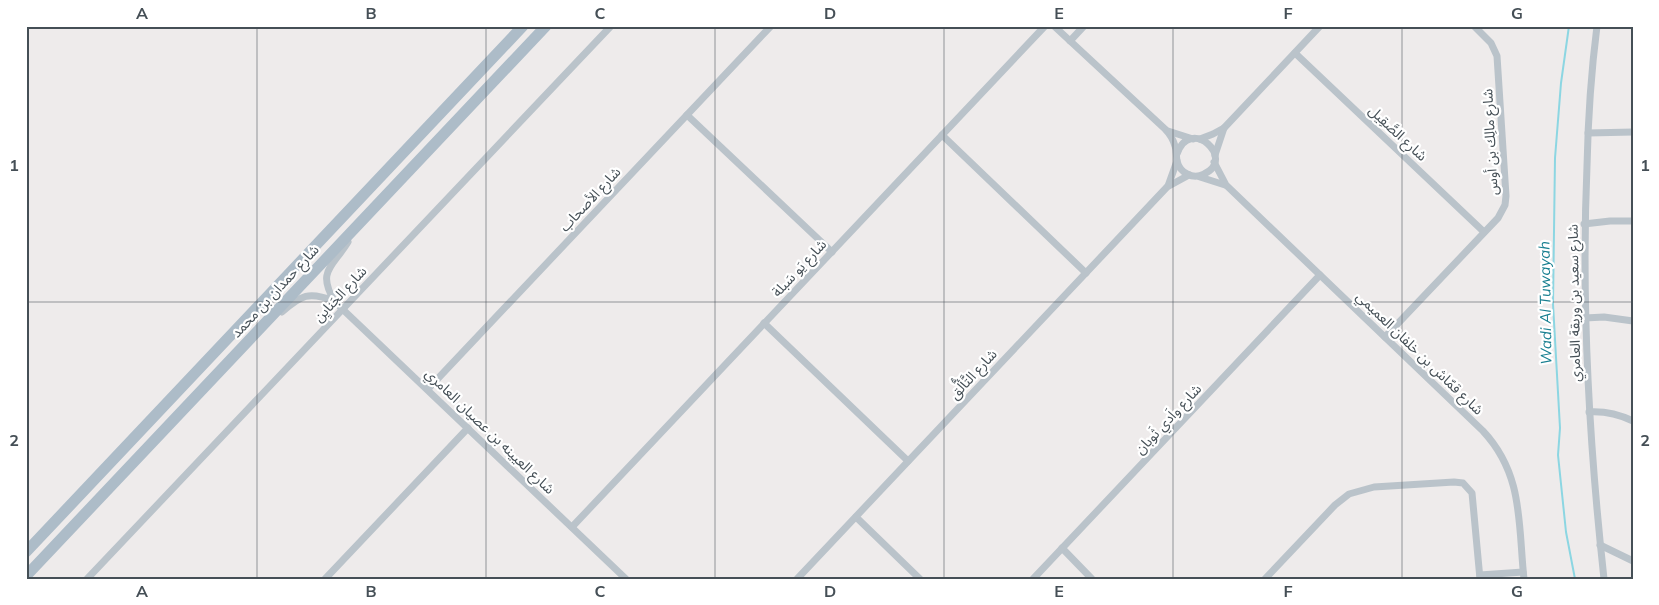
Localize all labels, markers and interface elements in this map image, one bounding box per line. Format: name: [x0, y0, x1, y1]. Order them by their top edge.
text: A: [136, 3, 148, 23]
text: B: [365, 3, 377, 23]
text: C: [595, 3, 606, 23]
text: D: [824, 3, 836, 23]
text: E: [1054, 3, 1064, 23]
text: F: [1283, 3, 1293, 23]
text: G: [1511, 3, 1523, 23]
street label: شارع مالِك بن أوس: [1478, 88, 1504, 196]
street label: شارع الصَّقِيل: [1364, 101, 1431, 166]
text: 1: [9, 155, 19, 175]
text: 1: [1640, 155, 1650, 175]
street label: شارع الأصحاب: [555, 163, 626, 236]
street label: شارع سعيد بن وريقة العامري: [1564, 224, 1587, 382]
street label: شارع يَو سَبلة: [768, 235, 832, 302]
street label: شارع حمدان بن محمد: [227, 241, 324, 343]
water label: Wadi Al Tuwayah: [1534, 241, 1556, 365]
street label: شارع الجَنايِن: [310, 262, 372, 327]
street label: شارع قمّاش بن خلفان العميمي: [1351, 287, 1487, 420]
street label: شارع التَّألُّق: [942, 342, 1002, 404]
street label: شارع العيينه بن عصيان العامري: [420, 364, 559, 499]
street label: شارع واَدي ثَوبان: [1130, 380, 1207, 459]
text: 2: [9, 430, 19, 450]
text: 2: [1640, 430, 1650, 450]
text: A: [136, 581, 148, 601]
text: B: [365, 581, 377, 601]
text: C: [595, 581, 606, 601]
text: D: [824, 581, 836, 601]
text: E: [1054, 581, 1064, 601]
text: F: [1283, 581, 1293, 601]
text: G: [1511, 581, 1523, 601]

